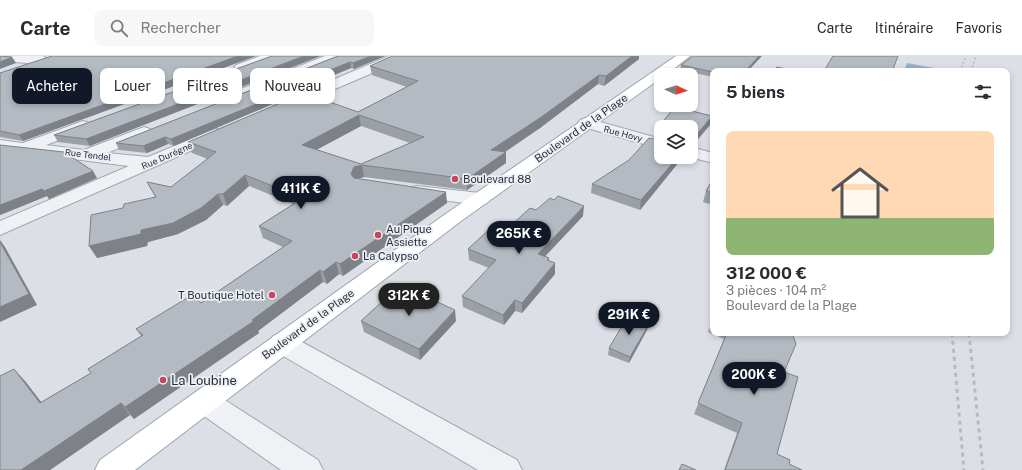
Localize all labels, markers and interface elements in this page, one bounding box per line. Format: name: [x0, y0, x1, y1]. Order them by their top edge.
search box: [94, 10, 374, 46]
text: Carte: [20, 17, 70, 39]
icon: search: [108, 17, 130, 39]
text: Rechercher: [140, 19, 221, 36]
text: Carte: [817, 20, 853, 36]
text: Itinéraire: [875, 20, 933, 36]
text: Favoris: [955, 20, 1002, 36]
chip: Acheter: [12, 68, 92, 104]
chip: Louer: [100, 68, 165, 104]
chip: Filtres: [173, 68, 242, 104]
chip: Nouveau: [250, 68, 335, 104]
north arrow: [654, 68, 698, 112]
map controls: [654, 68, 698, 164]
icon: filters: [972, 81, 994, 103]
text: 5 biens: [726, 82, 785, 102]
street label: Boulevard de la Plage: [532, 91, 630, 165]
button: layers: [654, 120, 698, 164]
street label: Rue Hovy: [603, 123, 644, 144]
street label: Rue Durégne: [140, 139, 194, 172]
street label: Rue Tendel: [64, 146, 112, 163]
icon: home: [824, 157, 896, 229]
place label: Boulevard 88: [463, 173, 531, 185]
marker: Boulevard 88: [450, 174, 460, 184]
pin: 411K €: [268, 176, 334, 210]
text: 411K €: [281, 181, 321, 196]
pin: 265K €: [486, 221, 552, 255]
place label: Au Pique Assiette: [386, 223, 432, 248]
text: 265K €: [496, 226, 542, 241]
marker: Au Pique Assiette: [373, 230, 383, 240]
place label: La Calypso: [363, 250, 419, 262]
marker: La Calypso: [350, 251, 360, 261]
text: 312 000 €: [726, 263, 807, 283]
pin: 312K €: [376, 283, 442, 317]
text: 3 pièces · 104 m²: [726, 283, 826, 298]
street label: Boulevard de la Plage: [260, 287, 356, 361]
text: 312K €: [387, 288, 431, 303]
place label: T Boutique Hotel: [178, 289, 264, 301]
marker: T Boutique Hotel: [267, 290, 277, 300]
text: Boulevard de la Plage: [726, 298, 857, 313]
pin: 291K €: [596, 302, 662, 336]
text: 291K €: [607, 307, 651, 322]
pin: 200K €: [721, 362, 787, 396]
text: 200K €: [731, 367, 777, 382]
place label: La Loubine: [171, 373, 237, 388]
marker: La Loubine: [158, 375, 168, 385]

